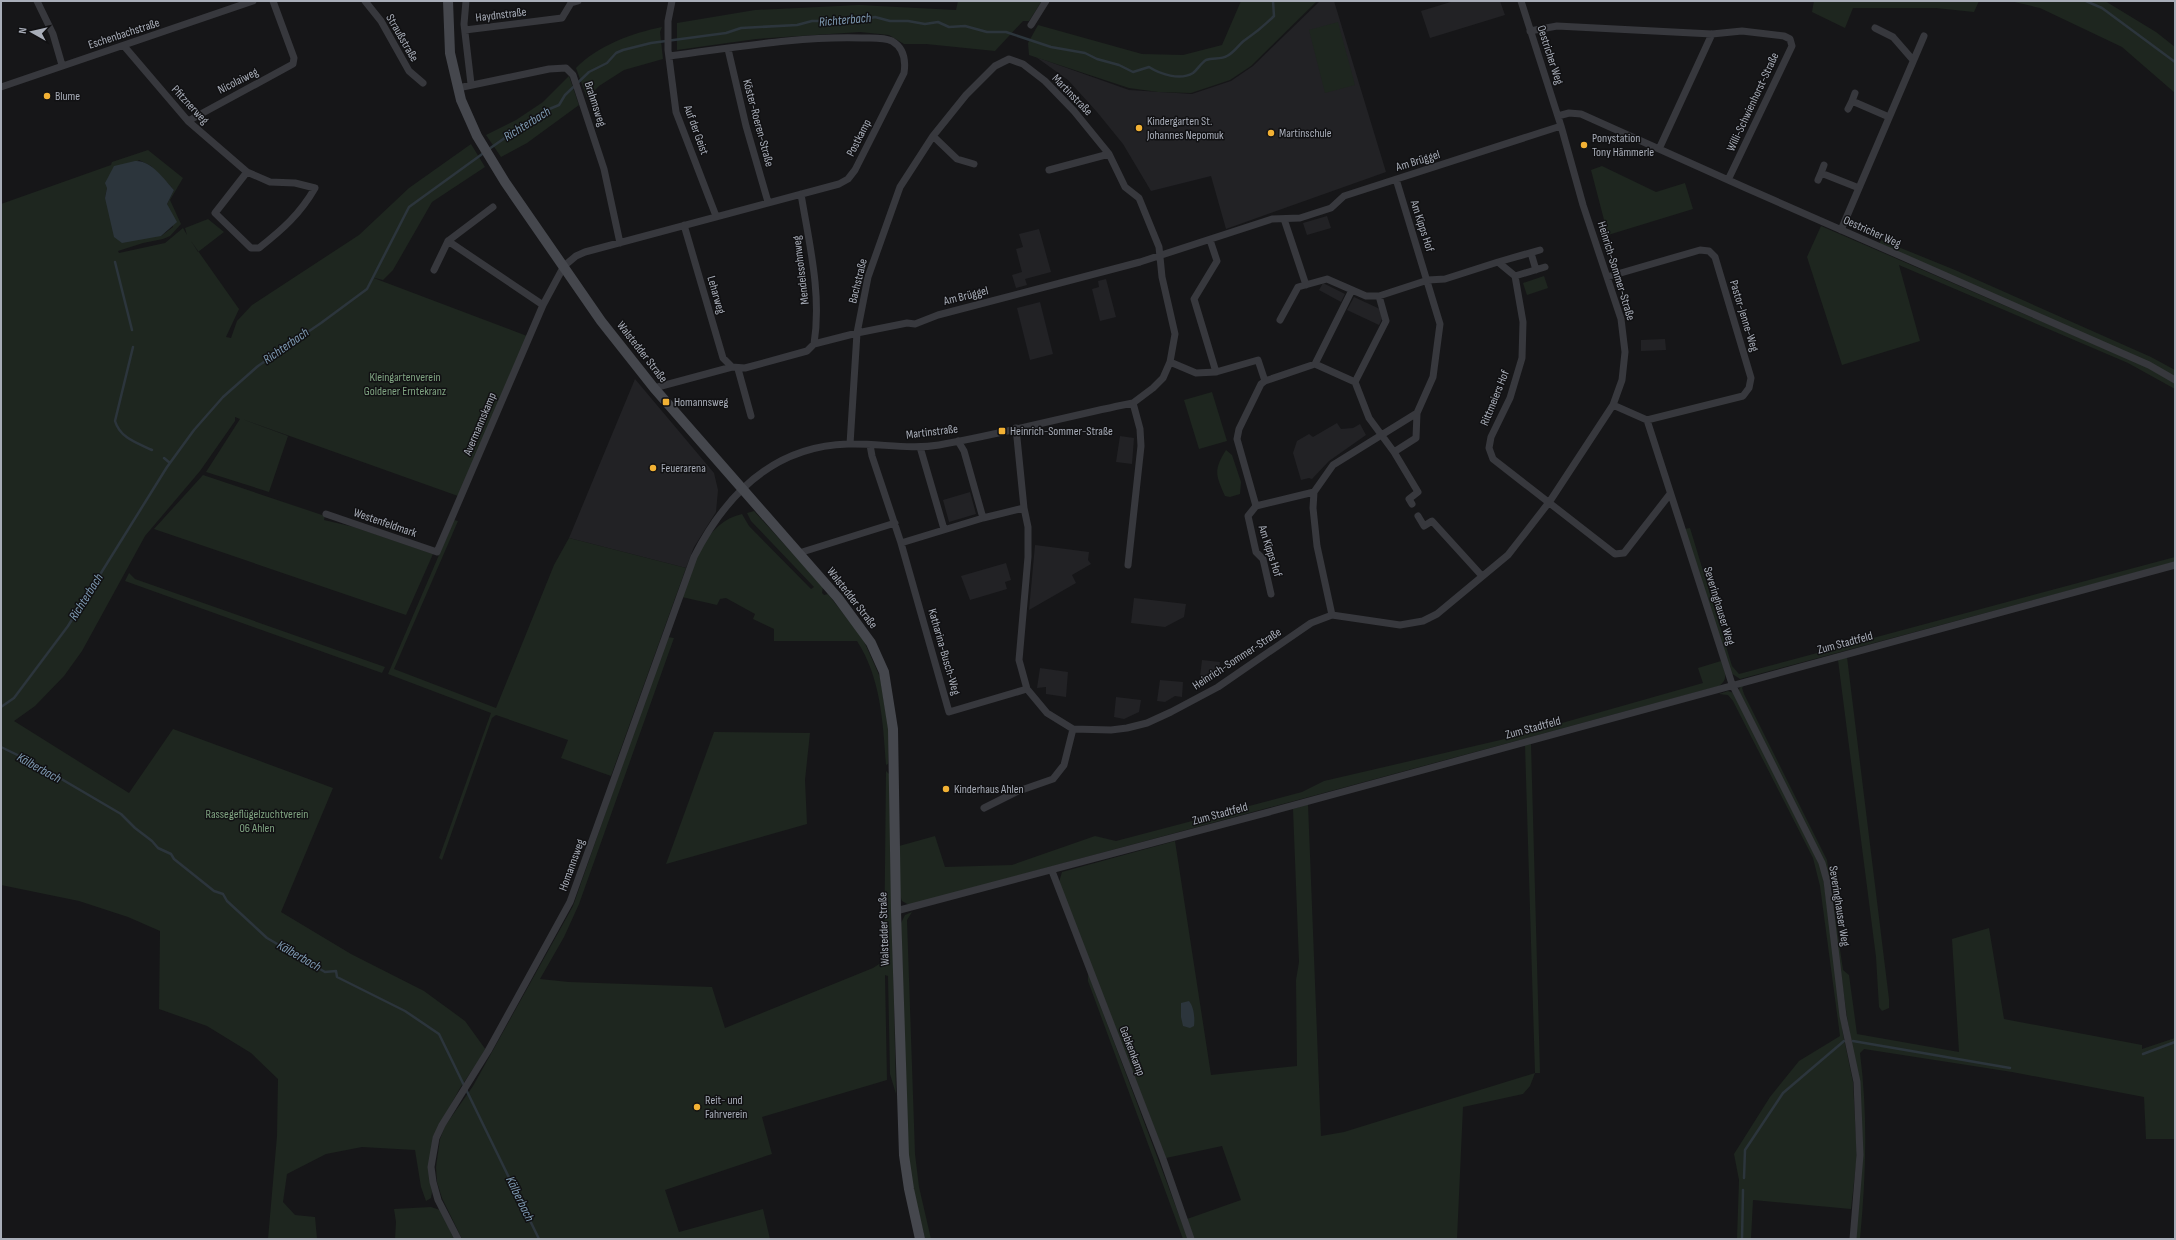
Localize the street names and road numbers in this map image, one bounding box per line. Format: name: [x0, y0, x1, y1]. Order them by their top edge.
street label: Haydnstraße: [475, 4, 527, 26]
street label: Straußstraße: [382, 12, 422, 65]
street label: Eschenbachstraße: [86, 15, 162, 53]
street label: Oestricher Weg: [1533, 23, 1567, 87]
street label: Willi-Schwienhorst-Straße: [1723, 50, 1783, 154]
street label: Nicolaiweg: [215, 64, 261, 98]
street label: Martinstraße: [1049, 71, 1096, 119]
street label: Köster-Roeren-Straße: [739, 78, 777, 169]
street label: Brahmsweg: [581, 79, 609, 129]
street label: Pfitznerweg: [168, 82, 212, 128]
street label: Auf der Geist: [680, 102, 712, 157]
street label: Postkamp: [843, 117, 875, 159]
street label: Am Brüggel: [1393, 147, 1442, 175]
street label: Am Kipps Hof: [1406, 197, 1438, 254]
street label: Oestricher Weg: [1841, 213, 1903, 251]
street label: Heinrich-Sommer-Straße: [1594, 220, 1638, 323]
street label: Mendelssohnweg: [789, 235, 813, 305]
street label: Bachstraße: [845, 257, 871, 305]
street label: Leharweg: [703, 274, 729, 316]
street label: Pastor-Jenne-Weg: [1726, 278, 1762, 354]
street label: Am Brüggel: [941, 283, 990, 309]
street label: Walstedder Straße: [613, 318, 671, 386]
street label: Rittmeiers Hof: [1477, 368, 1513, 428]
street label: Avermannskamp: [460, 390, 500, 459]
street label: Martinstraße: [905, 421, 959, 443]
street label: Westenfeldmark: [351, 505, 419, 541]
street label: Am Kipps Hof: [1254, 522, 1286, 579]
street label: Walstedder Straße: [823, 564, 881, 632]
street label: Severinghauser Weg: [1700, 565, 1738, 647]
street label: Katharina-Busch-Weg: [924, 607, 964, 697]
street label: Heinrich-Sommer-Straße: [1190, 625, 1284, 693]
street label: Zum Stadtfeld: [1816, 628, 1874, 658]
street label: Zum Stadtfeld: [1504, 713, 1562, 743]
street label: Zum Stadtfeld: [1191, 799, 1249, 829]
street label: Homannsweg: [556, 837, 588, 893]
street label: Severinghauser Weg: [1825, 865, 1853, 948]
street label: Walstedder Straße: [875, 892, 893, 966]
street label: Gebkenkamp: [1116, 1024, 1148, 1078]

